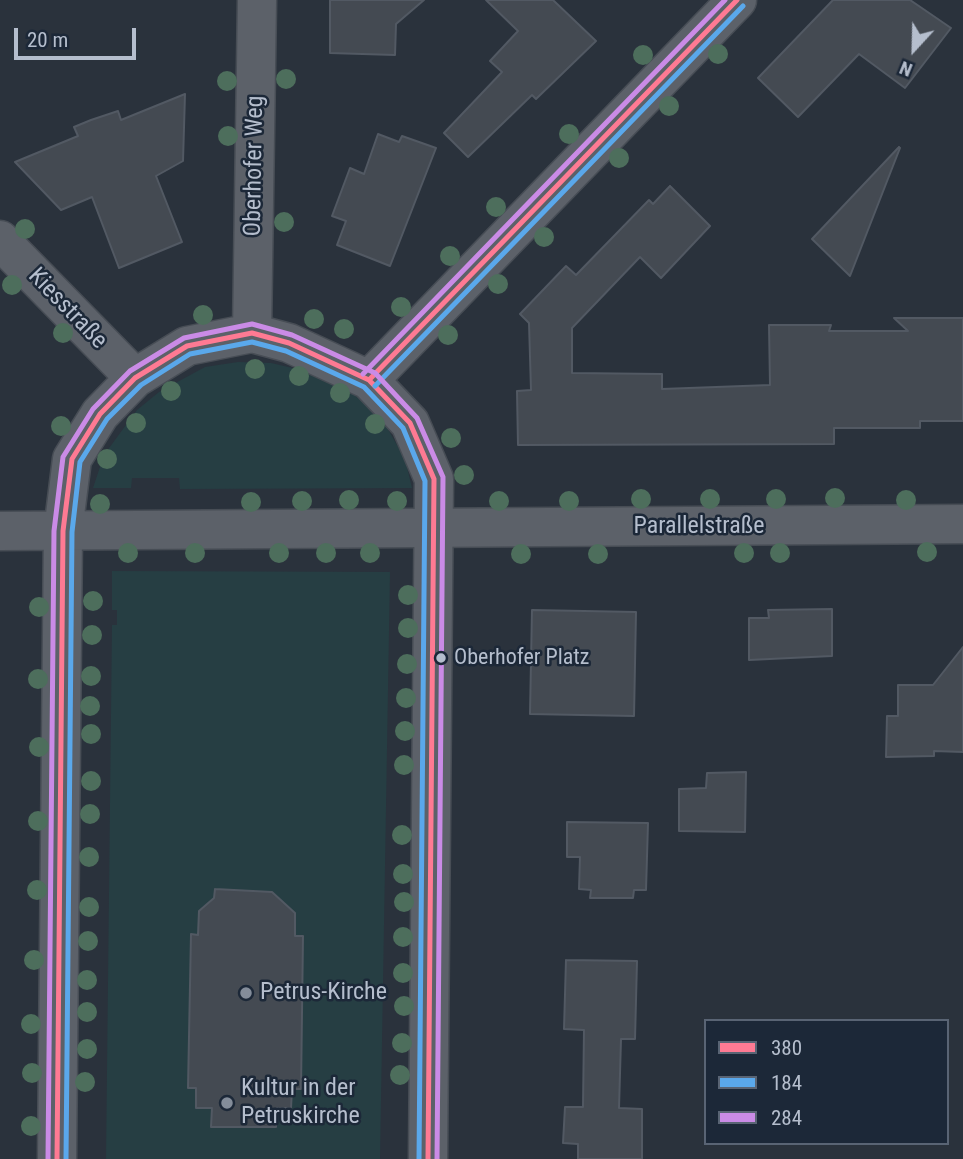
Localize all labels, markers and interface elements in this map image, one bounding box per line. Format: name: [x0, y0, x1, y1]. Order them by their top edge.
scale bar: [18, 14, 140, 58]
north arrow: [879, 14, 949, 84]
text: 20 m: [27, 28, 68, 52]
text: N: [896, 56, 916, 82]
street label: Oberhofer Weg: [239, 95, 271, 237]
street label: Kiesstraße: [22, 263, 112, 355]
street label: Parallelstraße: [634, 513, 764, 541]
place label: Oberhofer Platz: [454, 645, 589, 671]
marker: Oberhofer Platz: [434, 651, 448, 665]
place label: Petrus-Kirche: [260, 979, 387, 1007]
marker: Petrus-Kirche: [238, 985, 254, 1001]
legend: [704, 1019, 949, 1145]
text: 380: [771, 1036, 802, 1060]
text: 184: [771, 1071, 802, 1095]
place label: Kultur in der Petruskirche: [241, 1075, 360, 1131]
marker: Kultur in der Petruskirche: [219, 1095, 235, 1111]
text: 284: [771, 1106, 802, 1130]

